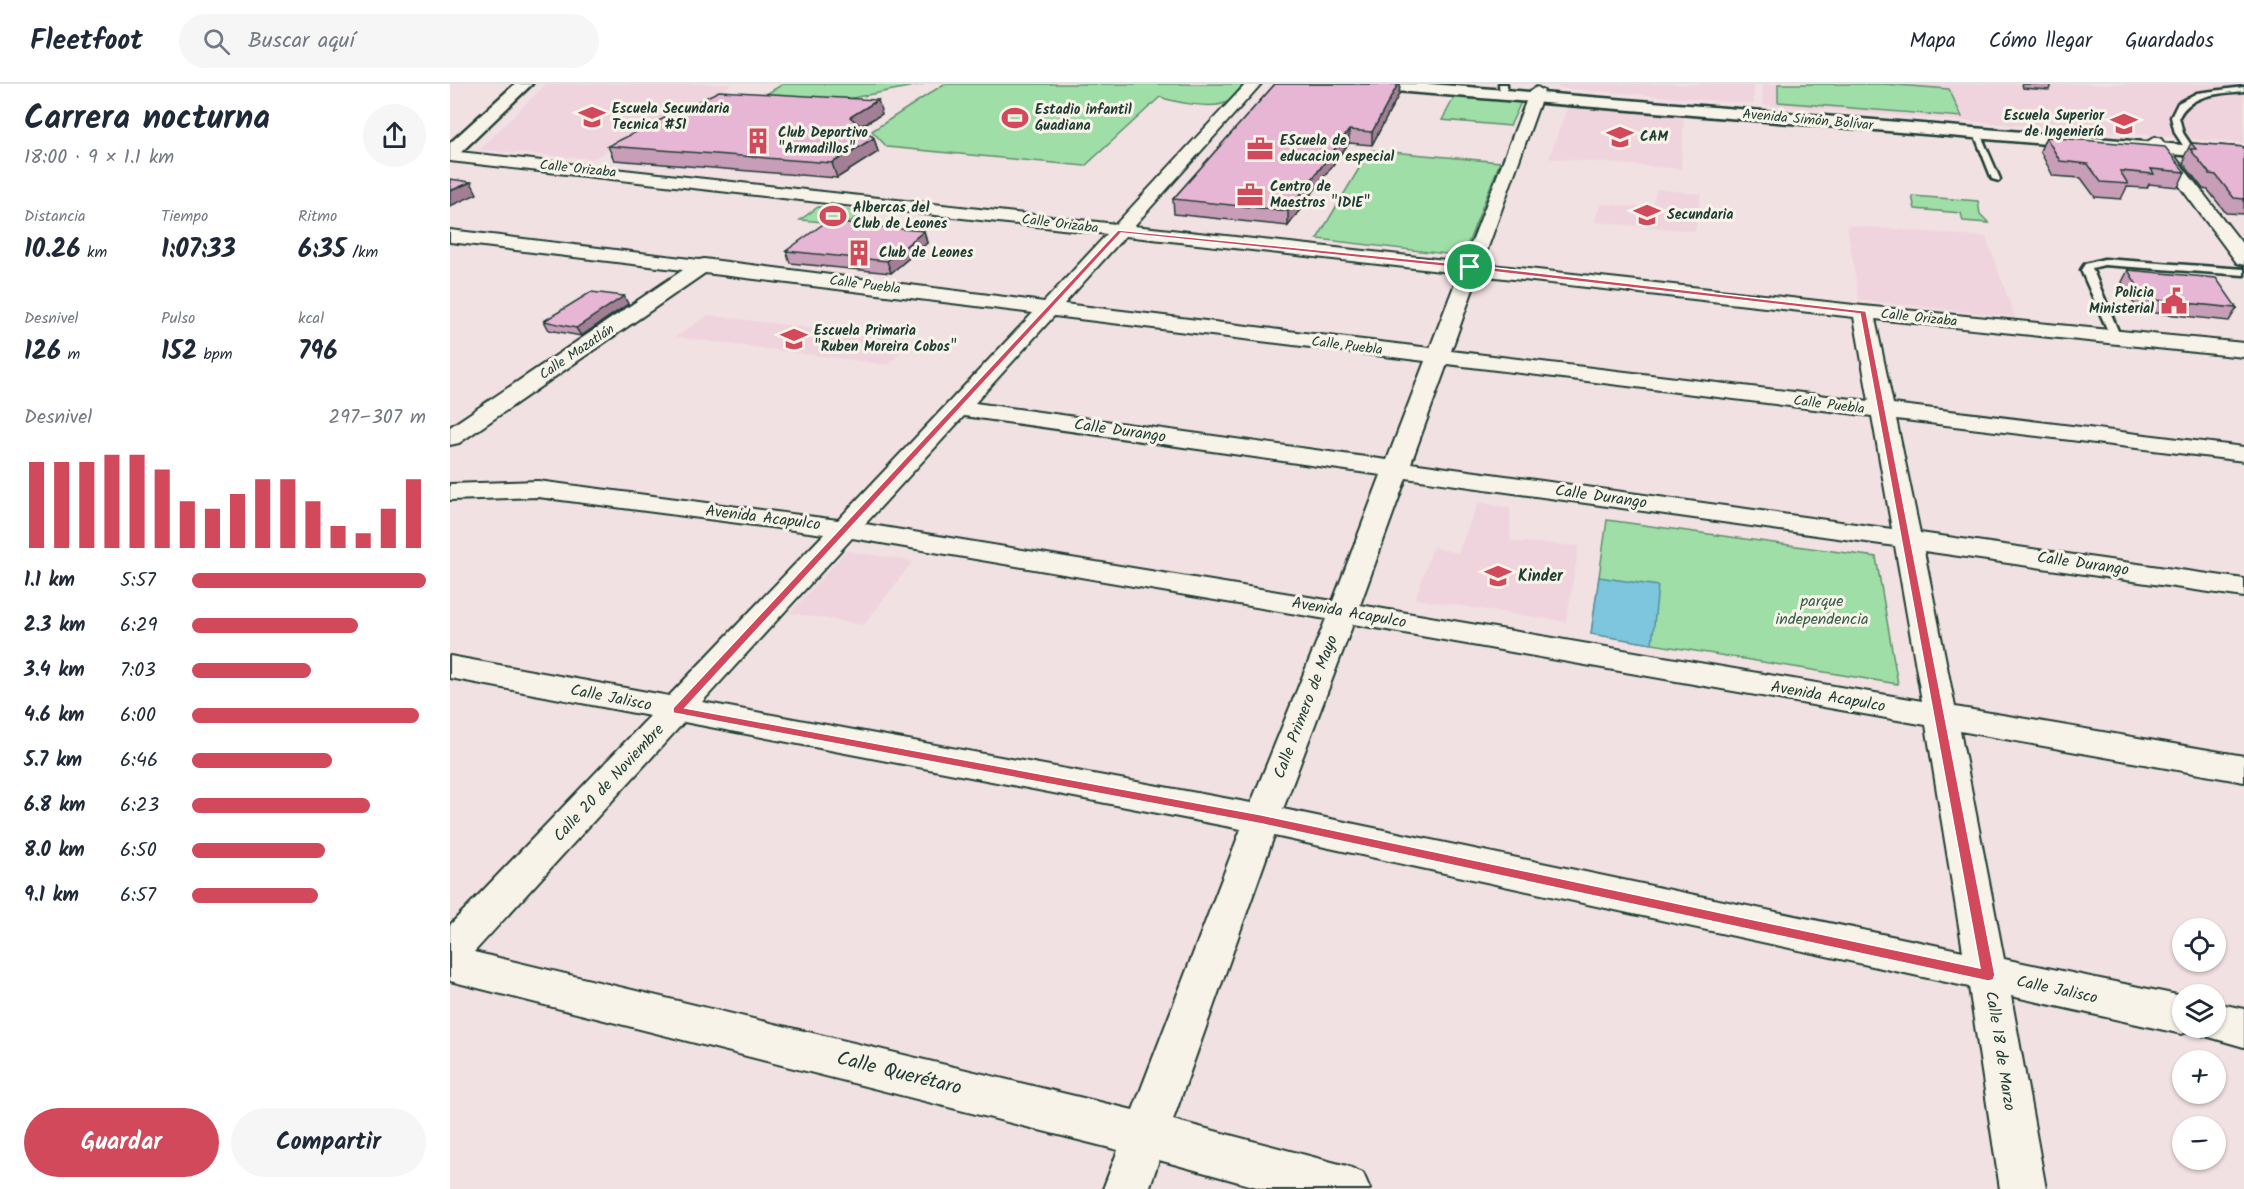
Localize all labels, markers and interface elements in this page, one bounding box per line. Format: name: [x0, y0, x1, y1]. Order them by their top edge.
search box: [179, 14, 599, 68]
text: Fleetfoot: [30, 19, 143, 64]
text: Buscar aquí: [248, 24, 355, 59]
icon: search: [200, 25, 233, 58]
text: Mapa: [1909, 25, 1956, 58]
text: Cómo llegar: [1989, 25, 2092, 58]
text: Guardados: [2125, 25, 2214, 58]
text: Carrera nocturna: [24, 93, 270, 146]
place label: Escuela Secundaria Tecnica #51: [612, 98, 730, 136]
place label: Estadio infantil Guadiana: [1035, 99, 1132, 137]
school or university icon: Escuela Secundaria Tecnica #51: [577, 102, 607, 132]
sports icon: Estadio infantil Guadiana: [1000, 103, 1030, 133]
street label: Avenida Simón Bolívar: [1742, 103, 1876, 137]
button: share: [363, 104, 426, 167]
place label: Escuela Superior de Ingeniería: [2004, 105, 2105, 143]
school or university icon: Escuela Superior de Ingeniería: [2109, 109, 2139, 139]
place label: Club Deportivo "Armadillos": [778, 122, 868, 160]
school or university icon: CAM: [1605, 122, 1635, 152]
building icon: Club Deportivo "Armadillos": [743, 126, 773, 156]
place label: CAM: [1640, 126, 1668, 148]
place label: EScuela de educacion especial: [1280, 130, 1395, 168]
office icon: EScuela de educacion especial: [1245, 134, 1275, 164]
text: 18:00 · 9 × 1.1 km: [24, 142, 174, 174]
street label: Calle Orizaba: [539, 154, 617, 184]
place label: Centro de Maestros "IDIE": [1270, 176, 1370, 214]
office icon: Centro de Maestros "IDIE": [1235, 180, 1265, 210]
place label: Albercas del Club de Leones: [853, 197, 948, 235]
school or university icon: Secundaria: [1632, 200, 1662, 230]
sports icon: Albercas del Club de Leones: [818, 201, 848, 231]
text: Distancia: [24, 204, 86, 229]
text: Tiempo: [161, 204, 208, 229]
text: Ritmo: [298, 204, 337, 229]
place label: Secundaria: [1667, 204, 1734, 226]
street label: Calle Orizaba: [1020, 208, 1100, 240]
text: 10.26: [24, 229, 81, 271]
text: 1:07:33: [161, 229, 236, 271]
text: 6:35: [298, 229, 346, 271]
building icon: Club de Leones: [844, 238, 874, 268]
text: km: [81, 240, 107, 265]
text: /km: [346, 240, 378, 265]
pin: [1444, 241, 1495, 292]
place label: Club de Leones: [879, 242, 974, 264]
icon: arrive: [1453, 250, 1486, 283]
street label: Calle Puebla: [828, 270, 902, 300]
place label: Policia Ministerial: [2089, 282, 2154, 320]
public building icon: Policia Ministerial: [2159, 286, 2189, 316]
street label: Calle Orizaba: [1880, 303, 1958, 333]
text: Desnivel: [24, 306, 79, 331]
text: Pulso: [161, 306, 195, 331]
text: kcal: [298, 306, 324, 331]
street label: Calle Mazatlán: [535, 319, 619, 385]
place label: Escuela Primaria "Ruben Moreira Cobos": [814, 320, 957, 358]
school or university icon: Escuela Primaria "Ruben Moreira Cobos": [779, 324, 809, 354]
text: 126: [24, 331, 61, 373]
text: 152: [161, 331, 197, 373]
text: 796: [298, 331, 338, 373]
street label: Calle Puebla: [1310, 331, 1384, 361]
text: m: [61, 342, 80, 367]
text: bpm: [197, 342, 232, 367]
street label: Calle Puebla: [1792, 390, 1866, 420]
text: Desnivel: [24, 402, 92, 434]
text: 297–307 m: [329, 402, 426, 434]
street label: Calle Durango: [1072, 412, 1168, 450]
street label: Calle Durango: [1553, 478, 1649, 516]
street label: Avenida Acapulco: [704, 499, 822, 537]
street label: Calle Durango: [2035, 545, 2131, 583]
school or university icon: Kinder: [1483, 561, 1513, 591]
place label: Kinder: [1518, 564, 1564, 589]
text: 1.1 km: [24, 565, 75, 597]
text: 5:57: [120, 565, 156, 597]
park label: parque independencia: [1775, 589, 1869, 632]
street label: Avenida Acapulco: [1290, 591, 1408, 635]
text: 2.3 km: [24, 610, 85, 642]
text: 6:29: [120, 610, 157, 642]
street label: Calle Primero de Mayo: [1267, 632, 1345, 782]
text: 3.4 km: [24, 655, 85, 687]
text: 7:03: [120, 655, 156, 687]
street label: Avenida Acapulco: [1769, 675, 1887, 719]
street label: Calle Jalisco: [568, 678, 654, 718]
text: 4.6 km: [24, 700, 84, 732]
text: 6:00: [120, 700, 156, 732]
street label: Calle 20 de Noviembre: [548, 718, 670, 848]
text: 5.7 km: [24, 745, 82, 777]
text: 6:46: [120, 745, 158, 777]
text: 6.8 km: [24, 790, 85, 822]
text: 6:23: [120, 790, 159, 822]
text: 8.0 km: [24, 835, 85, 867]
text: 6:50: [120, 835, 157, 867]
text: 9.1 km: [24, 880, 79, 912]
text: 6:57: [120, 880, 156, 912]
map controls: [2172, 918, 2226, 1170]
button: locate: [2172, 918, 2226, 972]
street label: Calle Jalisco: [2014, 969, 2100, 1011]
button: layers: [2172, 984, 2226, 1038]
street label: Calle 18 de Marzo: [1978, 989, 2022, 1113]
street label: Calle Querétaro: [833, 1043, 965, 1105]
button: +: [2172, 1050, 2226, 1104]
button: Guardar: [24, 1108, 219, 1177]
button: Compartir: [231, 1108, 426, 1177]
button: −: [2172, 1116, 2226, 1170]

